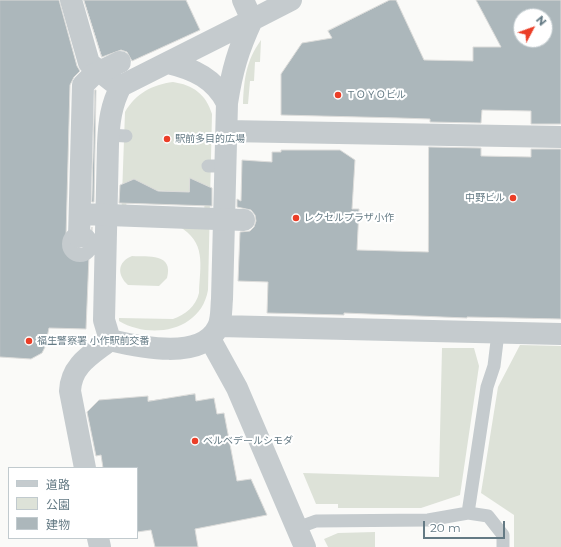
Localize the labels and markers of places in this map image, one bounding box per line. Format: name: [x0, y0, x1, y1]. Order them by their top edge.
place label: ＴＯＹＯビル: [346, 89, 406, 101]
marker: ＴＯＹＯビル: [333, 90, 343, 100]
place label: 駅前多目的広場: [175, 133, 245, 145]
marker: 駅前多目的広場: [162, 134, 172, 144]
place label: 中野ビル: [465, 192, 505, 204]
marker: 中野ビル: [508, 193, 518, 203]
place label: レクセルプラザ小作: [304, 212, 394, 224]
marker: レクセルプラザ小作: [291, 213, 301, 223]
place label: 福生警察署 小作駅前交番: [37, 335, 150, 347]
marker: 福生警察署 小作駅前交番: [24, 336, 34, 346]
place label: ベルベデールシモダ: [203, 435, 293, 447]
marker: ベルベデールシモダ: [190, 436, 200, 446]

